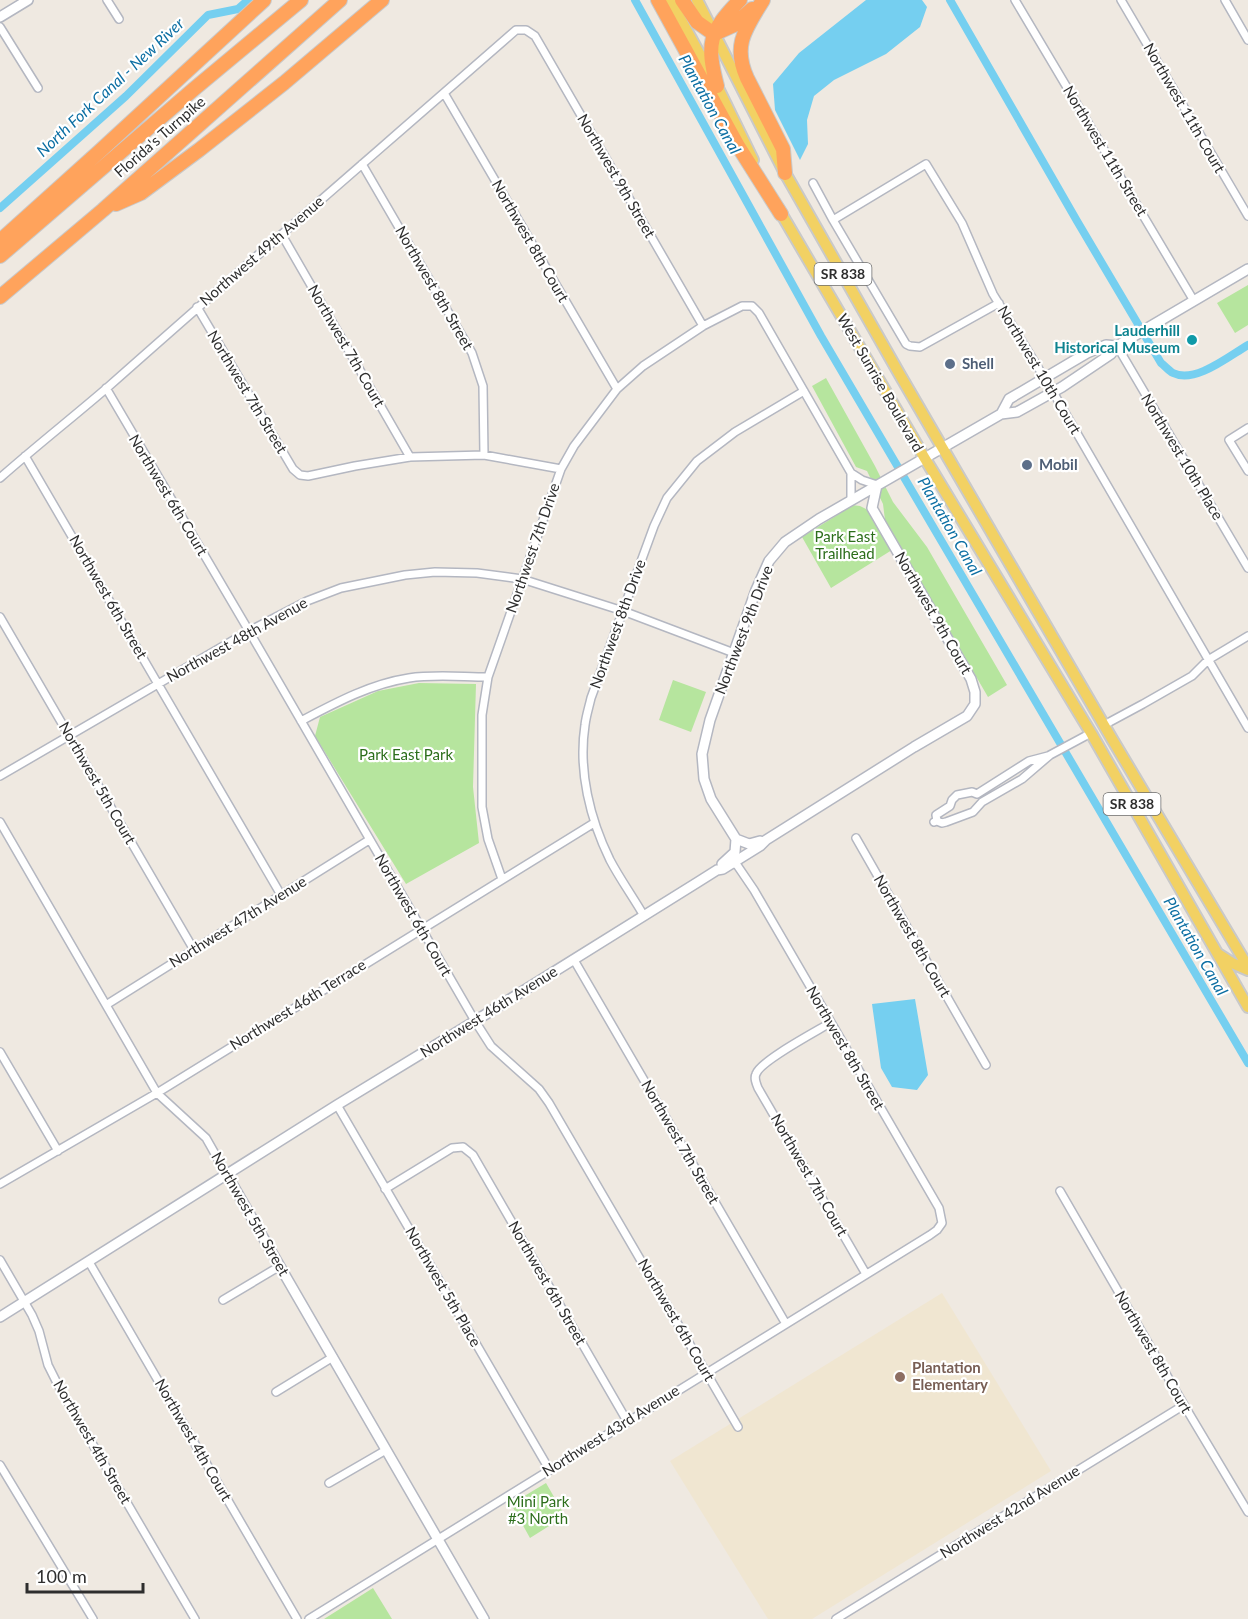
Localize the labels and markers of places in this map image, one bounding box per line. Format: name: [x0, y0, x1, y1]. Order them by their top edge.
place label: Lauderhill Historical Museum: [1054, 321, 1180, 356]
marker: Lauderhill Historical Museum: [1185, 333, 1199, 347]
place label: Shell: [962, 354, 994, 372]
marker: Shell: [943, 357, 957, 371]
place label: Mobil: [1039, 455, 1078, 473]
marker: Mobil: [1020, 458, 1034, 472]
place label: Plantation Elementary: [912, 1358, 988, 1393]
marker: Plantation Elementary: [893, 1370, 907, 1384]

